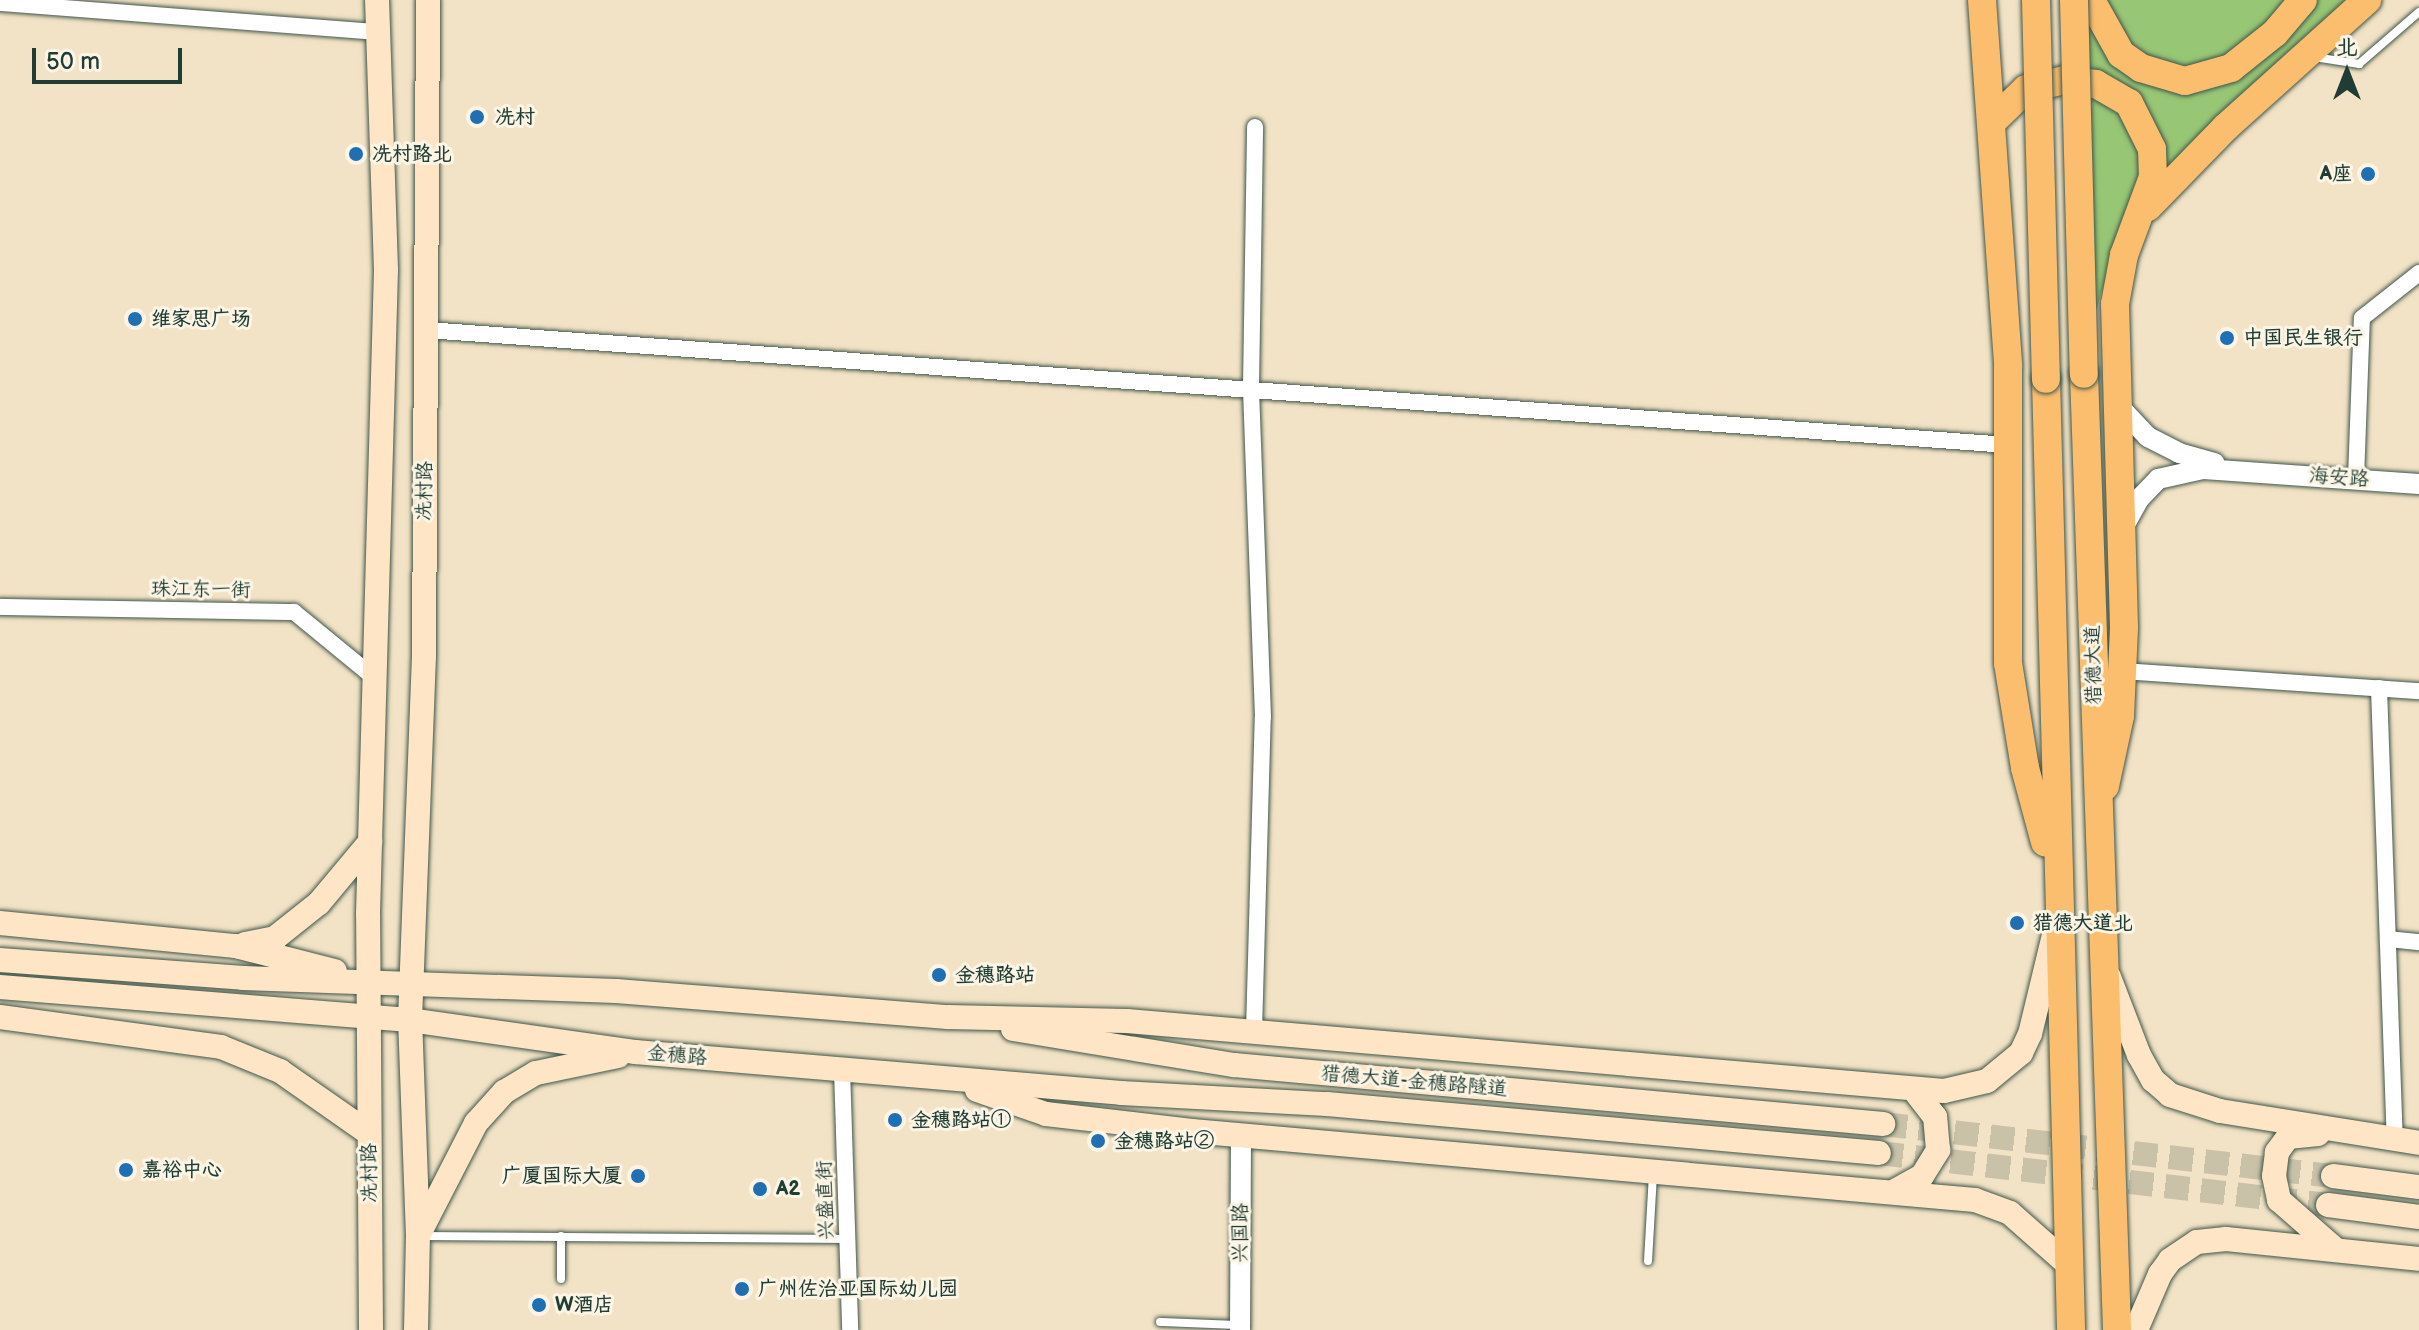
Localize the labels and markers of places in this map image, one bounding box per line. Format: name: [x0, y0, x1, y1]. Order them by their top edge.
place label: 冼村: [495, 105, 535, 129]
marker: 冼村: [466, 106, 488, 128]
place label: 冼村路北: [372, 142, 452, 166]
marker: 冼村路北: [347, 145, 365, 163]
place label: A座: [2320, 162, 2352, 186]
marker: A座: [2359, 165, 2377, 183]
place label: 维家思广场: [151, 307, 251, 331]
marker: 维家思广场: [126, 310, 144, 328]
place label: 中国民生银行: [2243, 326, 2363, 350]
marker: 中国民生银行: [2218, 329, 2236, 347]
place label: 猎德大道北: [2033, 911, 2133, 935]
marker: 猎德大道北: [2008, 914, 2026, 932]
place label: 金穗路站: [955, 963, 1035, 987]
marker: 金穗路站: [930, 966, 948, 984]
place label: 金穗路站①: [911, 1108, 1011, 1132]
marker: 金穗路站①: [886, 1111, 904, 1129]
place label: 金穗路站②: [1114, 1129, 1214, 1153]
marker: 金穗路站②: [1089, 1132, 1107, 1150]
place label: 嘉裕中心: [142, 1158, 222, 1182]
marker: 嘉裕中心: [117, 1161, 135, 1179]
place label: 广厦国际大厦: [502, 1164, 622, 1188]
marker: 广厦国际大厦: [629, 1167, 647, 1185]
place label: A2: [776, 1177, 800, 1201]
marker: A2: [751, 1180, 769, 1198]
place label: 广州佐治亚国际幼儿园: [758, 1277, 958, 1301]
marker: 广州佐治亚国际幼儿园: [733, 1280, 751, 1298]
place label: W酒店: [555, 1293, 613, 1317]
marker: W酒店: [530, 1296, 548, 1314]

